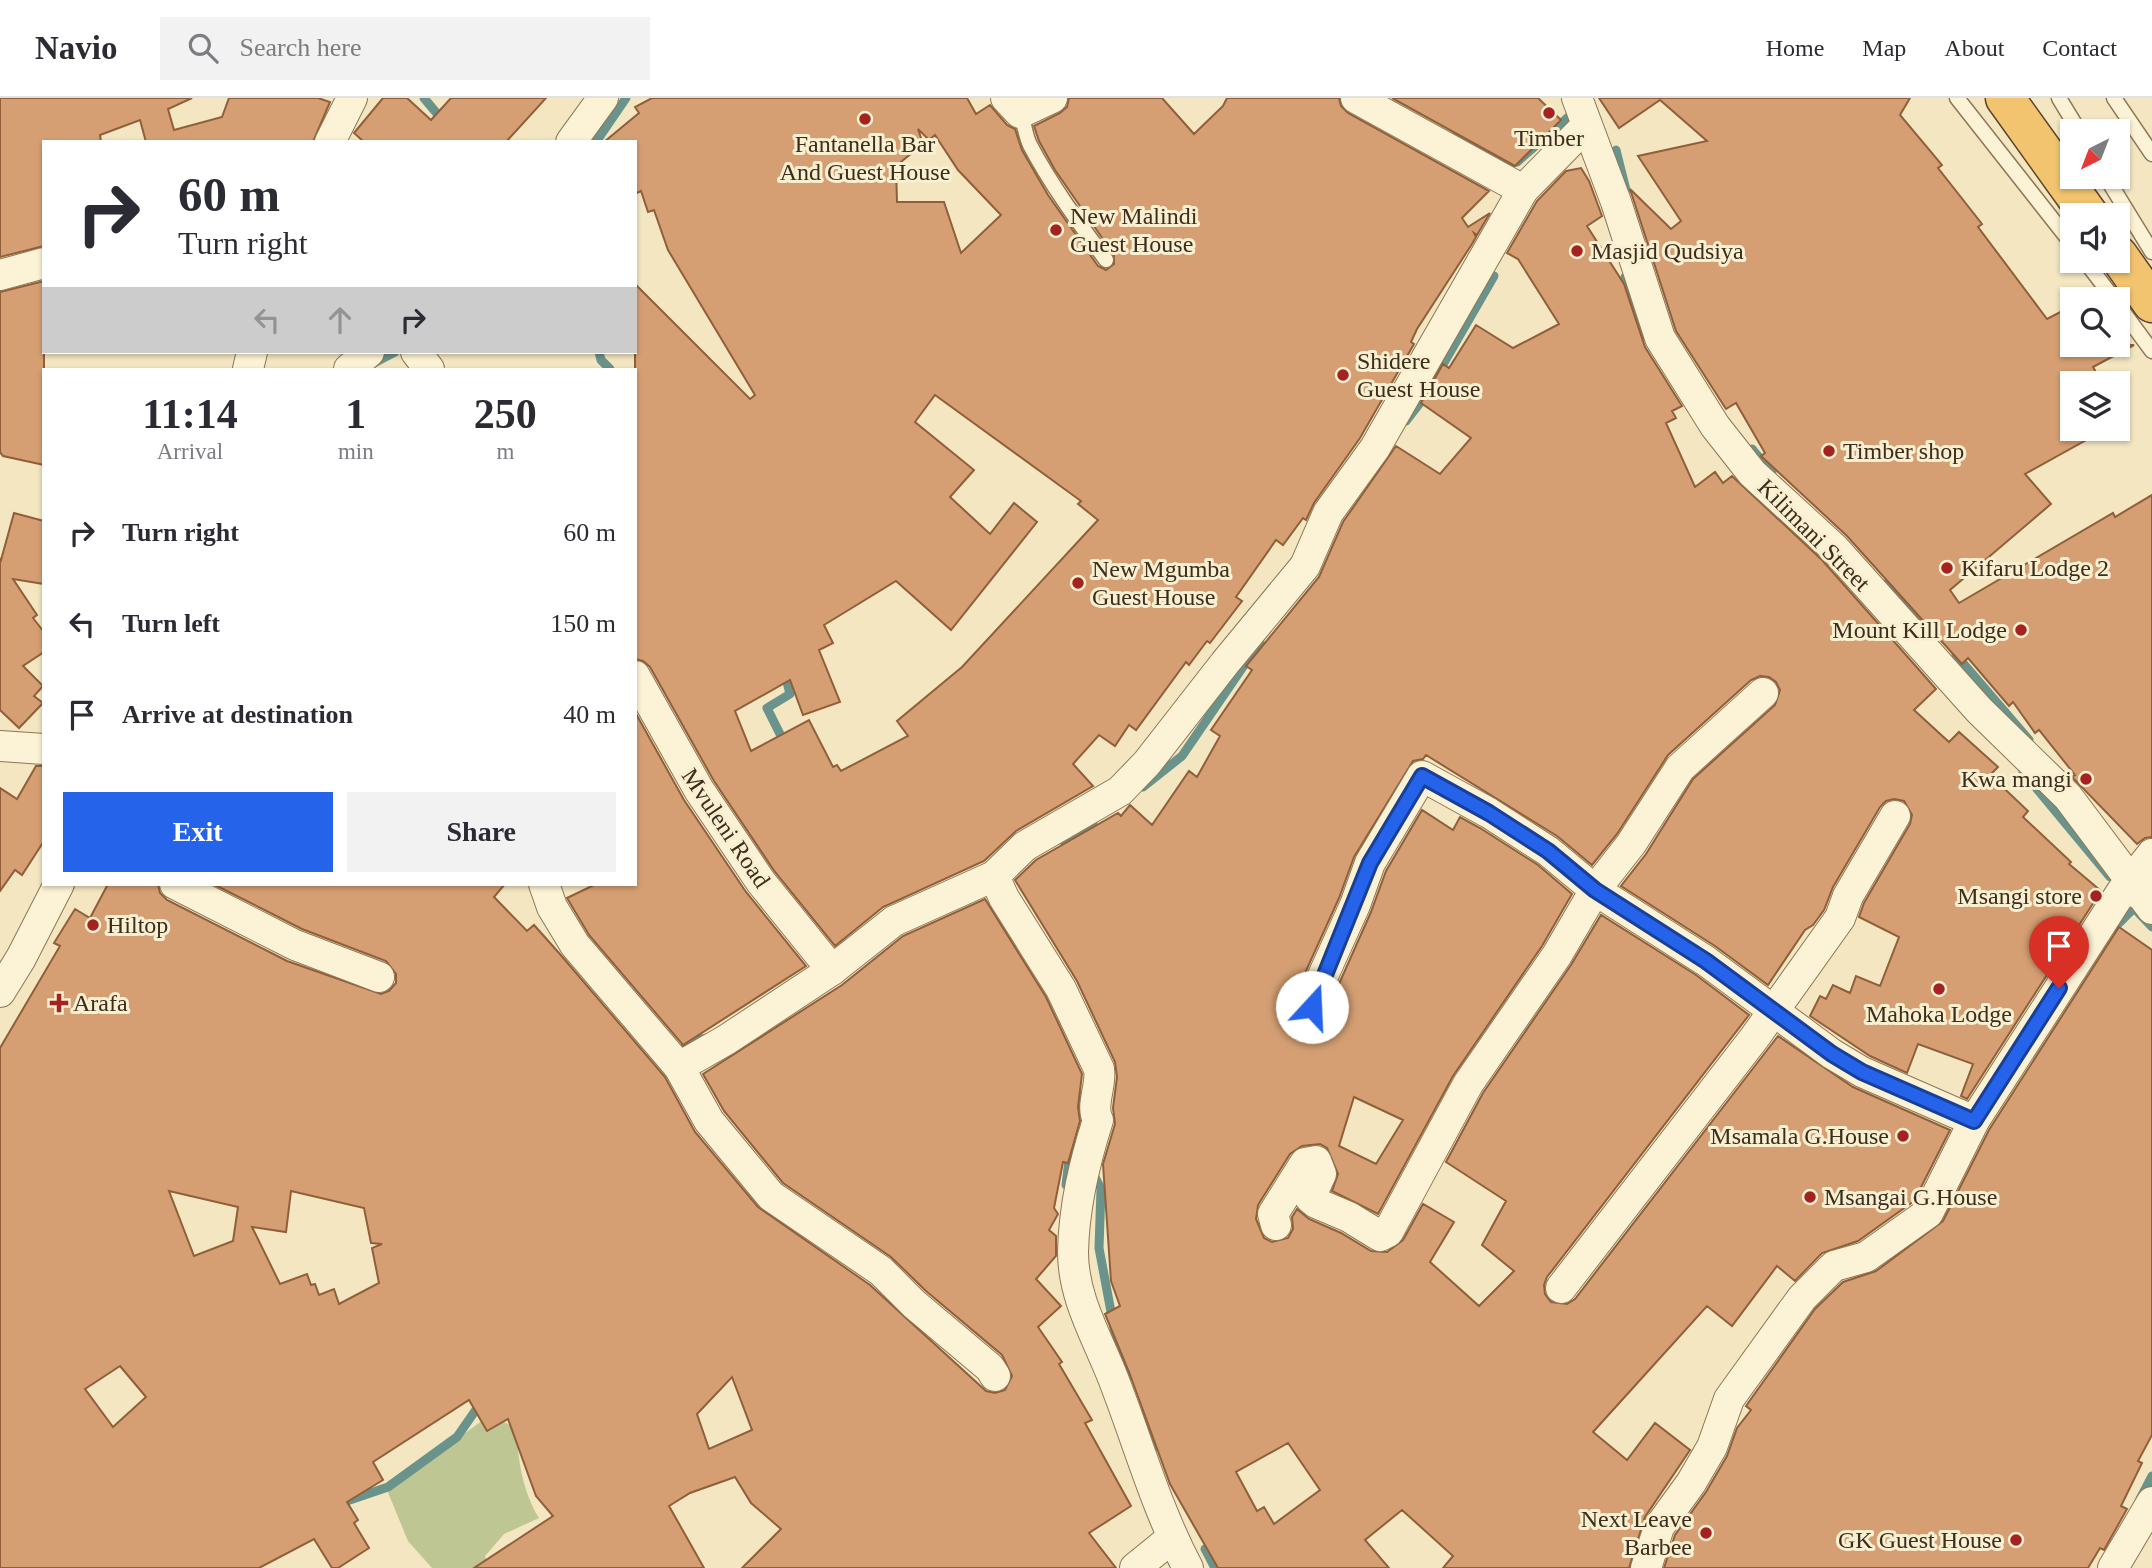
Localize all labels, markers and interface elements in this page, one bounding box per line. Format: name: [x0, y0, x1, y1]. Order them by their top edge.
search box: [160, 17, 650, 80]
icon: search: [184, 29, 222, 67]
text: Navio: [35, 30, 118, 66]
text: Search here: [240, 33, 361, 62]
text: Home: [1766, 35, 1824, 61]
text: Map: [1862, 35, 1906, 61]
text: About: [1944, 35, 2004, 61]
text: Contact: [2042, 35, 2117, 61]
marker: Timber: [1541, 105, 1557, 121]
marker: Fantanella Bar And Guest House: [857, 111, 873, 127]
north arrow: [2060, 119, 2130, 189]
map controls: [2060, 119, 2130, 441]
place label: Timber: [1514, 125, 1584, 151]
place label: Fantanella Bar And Guest House: [780, 131, 950, 185]
text: 60 m: [178, 167, 280, 222]
icon: right: [63, 168, 154, 259]
place label: New Malindi Guest House: [1070, 203, 1198, 257]
button: sound: [2060, 203, 2130, 273]
marker: New Malindi Guest House: [1048, 222, 1064, 238]
text: Turn right: [178, 225, 308, 261]
place label: Masjid Qudsiya: [1591, 238, 1744, 264]
marker: Masjid Qudsiya: [1569, 243, 1585, 259]
button: search: [2060, 287, 2130, 357]
icon: left: [248, 301, 286, 339]
icon: ahead: [321, 301, 359, 339]
icon: right: [394, 301, 432, 339]
place label: Shidere Guest House: [1357, 348, 1480, 402]
marker: Shidere Guest House: [1335, 367, 1351, 383]
button: layers: [2060, 371, 2130, 441]
text: 11:14: [142, 391, 238, 437]
text: 1: [345, 391, 366, 437]
text: 250: [474, 391, 537, 437]
place label: Timber shop: [1843, 438, 1964, 464]
text: Arrival: [157, 439, 223, 464]
text: min: [338, 439, 374, 464]
text: m: [496, 439, 514, 464]
marker: Timber shop: [1821, 443, 1837, 459]
street label: Kilimani Street: [1753, 474, 1876, 597]
icon: right: [63, 514, 101, 552]
text: Turn right: [122, 518, 239, 547]
text: 60 m: [563, 518, 616, 547]
place label: Kifaru Lodge 2: [1961, 555, 2109, 581]
place label: New Mgumba Guest House: [1092, 556, 1230, 610]
marker: Kifaru Lodge 2: [1939, 560, 1955, 576]
marker: New Mgumba Guest House: [1070, 575, 1086, 591]
icon: left: [63, 605, 101, 643]
text: Turn left: [122, 609, 220, 638]
text: 150 m: [550, 609, 616, 638]
place label: Mount Kill Lodge: [1832, 617, 2007, 643]
marker: Mount Kill Lodge: [2013, 622, 2029, 638]
icon: arrive: [63, 696, 101, 734]
text: Arrive at destination: [122, 700, 353, 729]
text: 40 m: [563, 700, 616, 729]
street label: Mvuleni Road: [677, 764, 775, 892]
place label: Kwa mangi: [1961, 766, 2072, 792]
marker: Kwa mangi: [2078, 771, 2094, 787]
button: Exit: [63, 792, 333, 872]
button: Share: [347, 792, 616, 872]
place label: Msangi store: [1957, 883, 2082, 909]
marker: Msangi store: [2088, 888, 2104, 904]
place label: Hiltop: [107, 912, 168, 938]
pin: [2029, 916, 2089, 988]
marker: Hiltop: [85, 917, 101, 933]
icon: arrive: [2040, 927, 2078, 965]
position arrow: [1275, 970, 1349, 1044]
marker: Mahoka Lodge: [1931, 981, 1947, 997]
place label: Arafa: [73, 990, 128, 1016]
marker: Arafa: [51, 995, 67, 1011]
place label: Mahoka Lodge: [1866, 1001, 2012, 1027]
place label: Msamala G.House: [1710, 1123, 1889, 1149]
marker: Msamala G.House: [1895, 1128, 1911, 1144]
place label: Msangai G.House: [1824, 1184, 1997, 1210]
marker: Msangai G.House: [1802, 1189, 1818, 1205]
place label: Next Leave Barbee: [1581, 1506, 1692, 1560]
marker: Next Leave Barbee: [1698, 1525, 1714, 1541]
place label: GK Guest House: [1838, 1527, 2002, 1553]
marker: GK Guest House: [2008, 1532, 2024, 1548]

